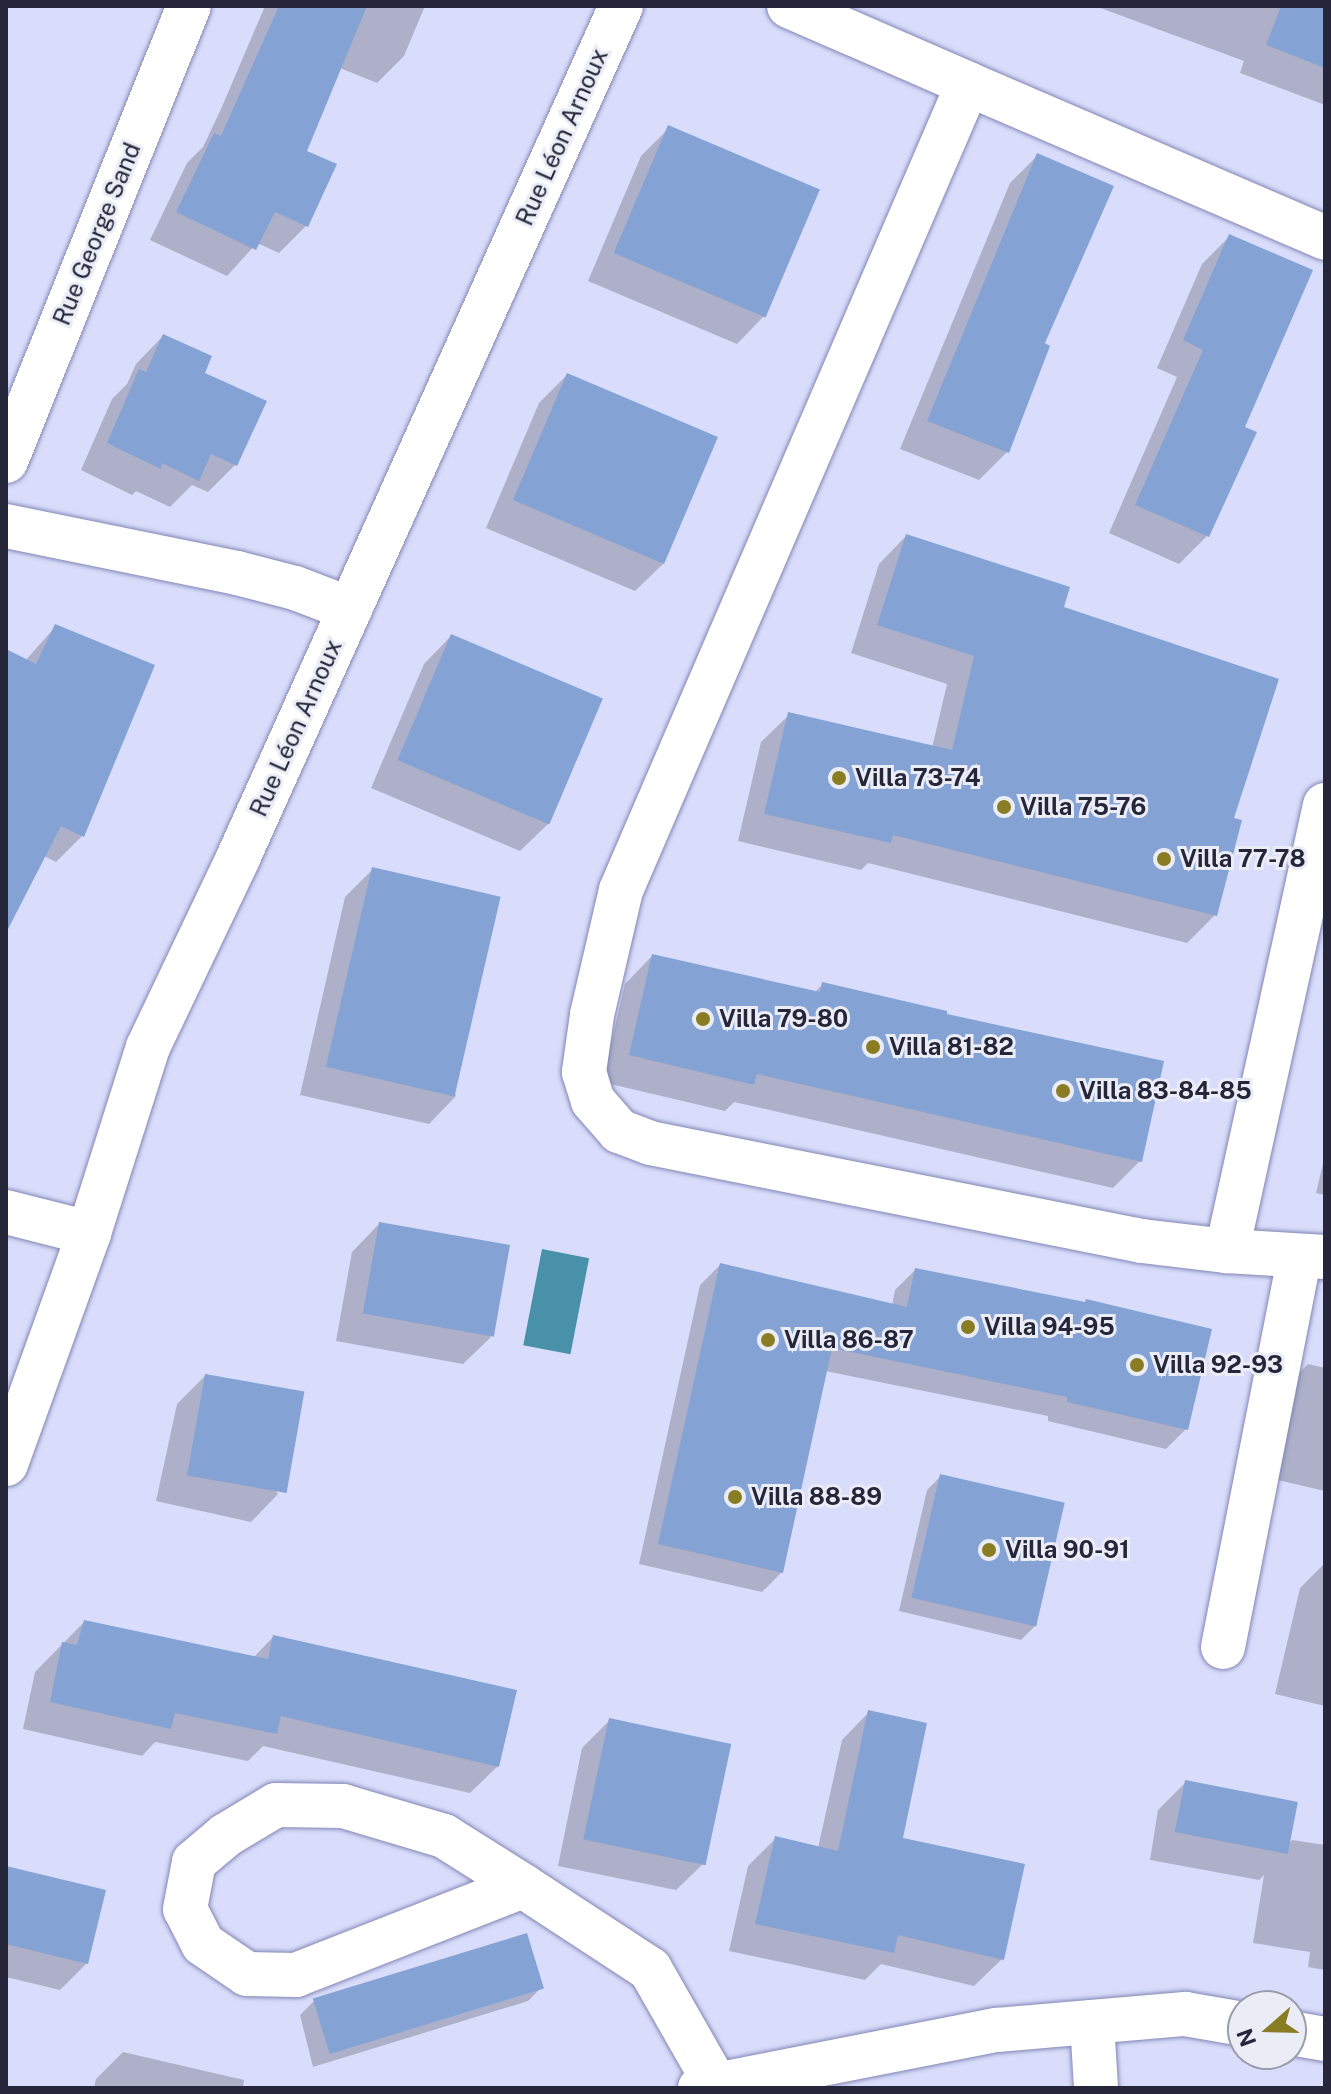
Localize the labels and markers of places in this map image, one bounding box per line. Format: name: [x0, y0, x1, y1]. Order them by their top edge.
place label: Villa 73-74: [855, 764, 981, 792]
marker: Villa 73-74: [830, 769, 848, 787]
place label: Villa 75-76: [1020, 793, 1146, 821]
marker: Villa 75-76: [995, 798, 1013, 816]
place label: Villa 77-78: [1180, 845, 1305, 873]
marker: Villa 77-78: [1155, 850, 1173, 868]
place label: Villa 79-80: [719, 1005, 848, 1033]
marker: Villa 79-80: [694, 1010, 712, 1028]
place label: Villa 81-82: [889, 1033, 1014, 1061]
marker: Villa 81-82: [864, 1038, 882, 1056]
place label: Villa 83-84-85: [1079, 1077, 1252, 1105]
marker: Villa 83-84-85: [1054, 1082, 1072, 1100]
place label: Villa 94-95: [984, 1313, 1115, 1341]
marker: Villa 94-95: [959, 1318, 977, 1336]
place label: Villa 86-87: [784, 1326, 914, 1354]
marker: Villa 86-87: [759, 1331, 777, 1349]
place label: Villa 92-93: [1153, 1351, 1283, 1379]
marker: Villa 92-93: [1128, 1356, 1146, 1374]
place label: Villa 88-89: [751, 1483, 882, 1511]
marker: Villa 88-89: [726, 1488, 744, 1506]
place label: Villa 90-91: [1005, 1536, 1129, 1564]
marker: Villa 90-91: [980, 1541, 998, 1559]

